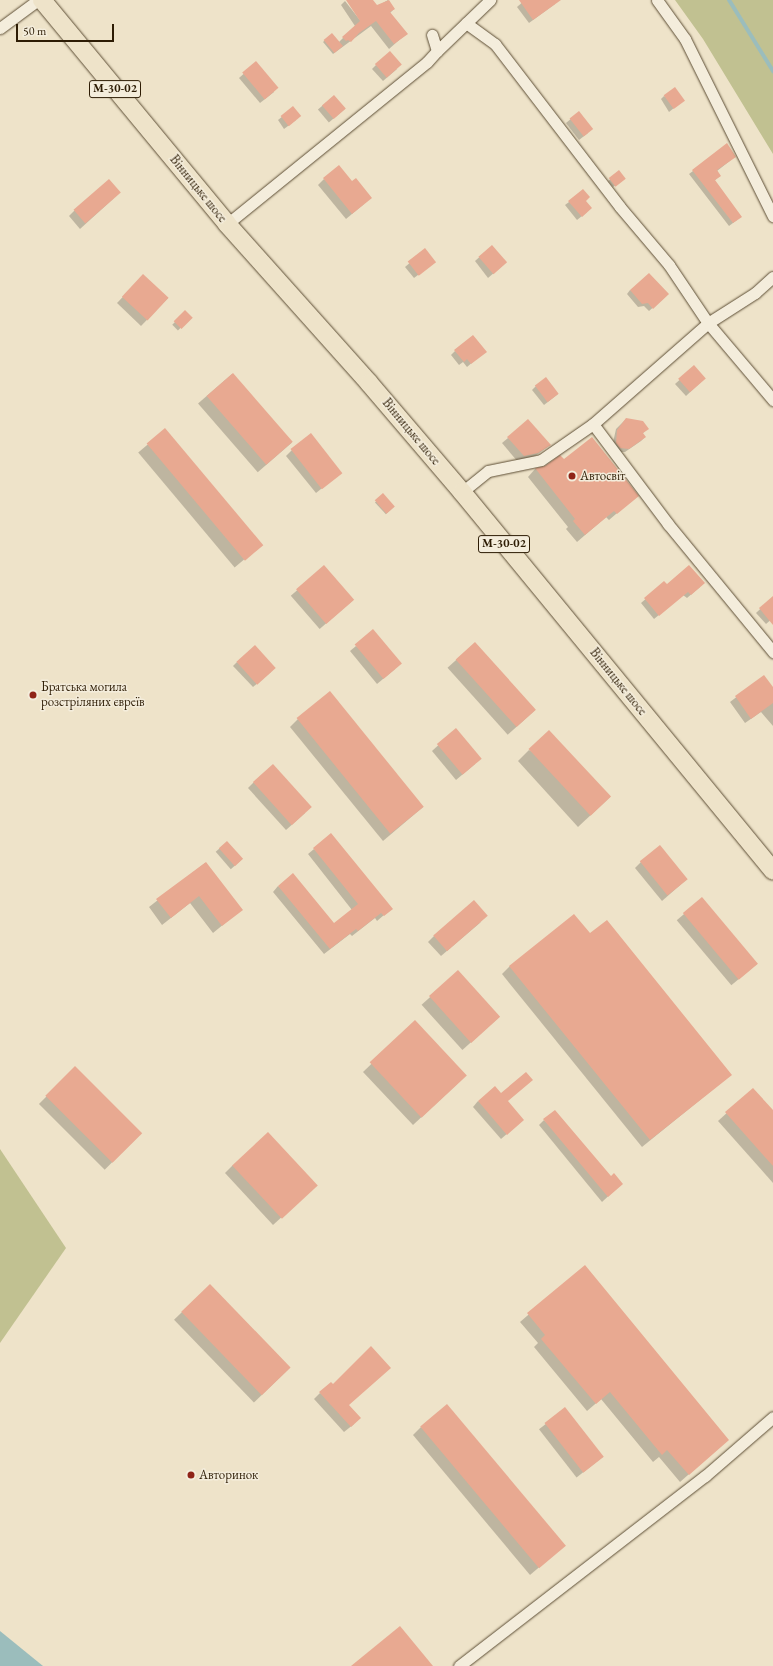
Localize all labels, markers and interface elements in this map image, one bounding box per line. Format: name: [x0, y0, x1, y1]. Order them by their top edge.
scale bar: [18, 16, 116, 42]
text: 50 m: [23, 23, 46, 39]
road number: М-30-02: [89, 79, 141, 99]
street label: Вінницьке шосе: [166, 152, 230, 226]
street label: Вінницьке шосе: [379, 396, 443, 468]
place label: Автосвіт: [580, 468, 625, 484]
marker: Автосвіт: [567, 471, 577, 481]
road number: М-30-02: [478, 534, 530, 554]
street label: Вінницьке шосе: [586, 645, 650, 719]
place label: Братська могила розстріляних євреїв: [41, 680, 145, 711]
marker: Братська могила розстріляних євреїв: [28, 690, 38, 700]
place label: Авторинок: [199, 1467, 258, 1483]
marker: Авторинок: [186, 1470, 196, 1480]

